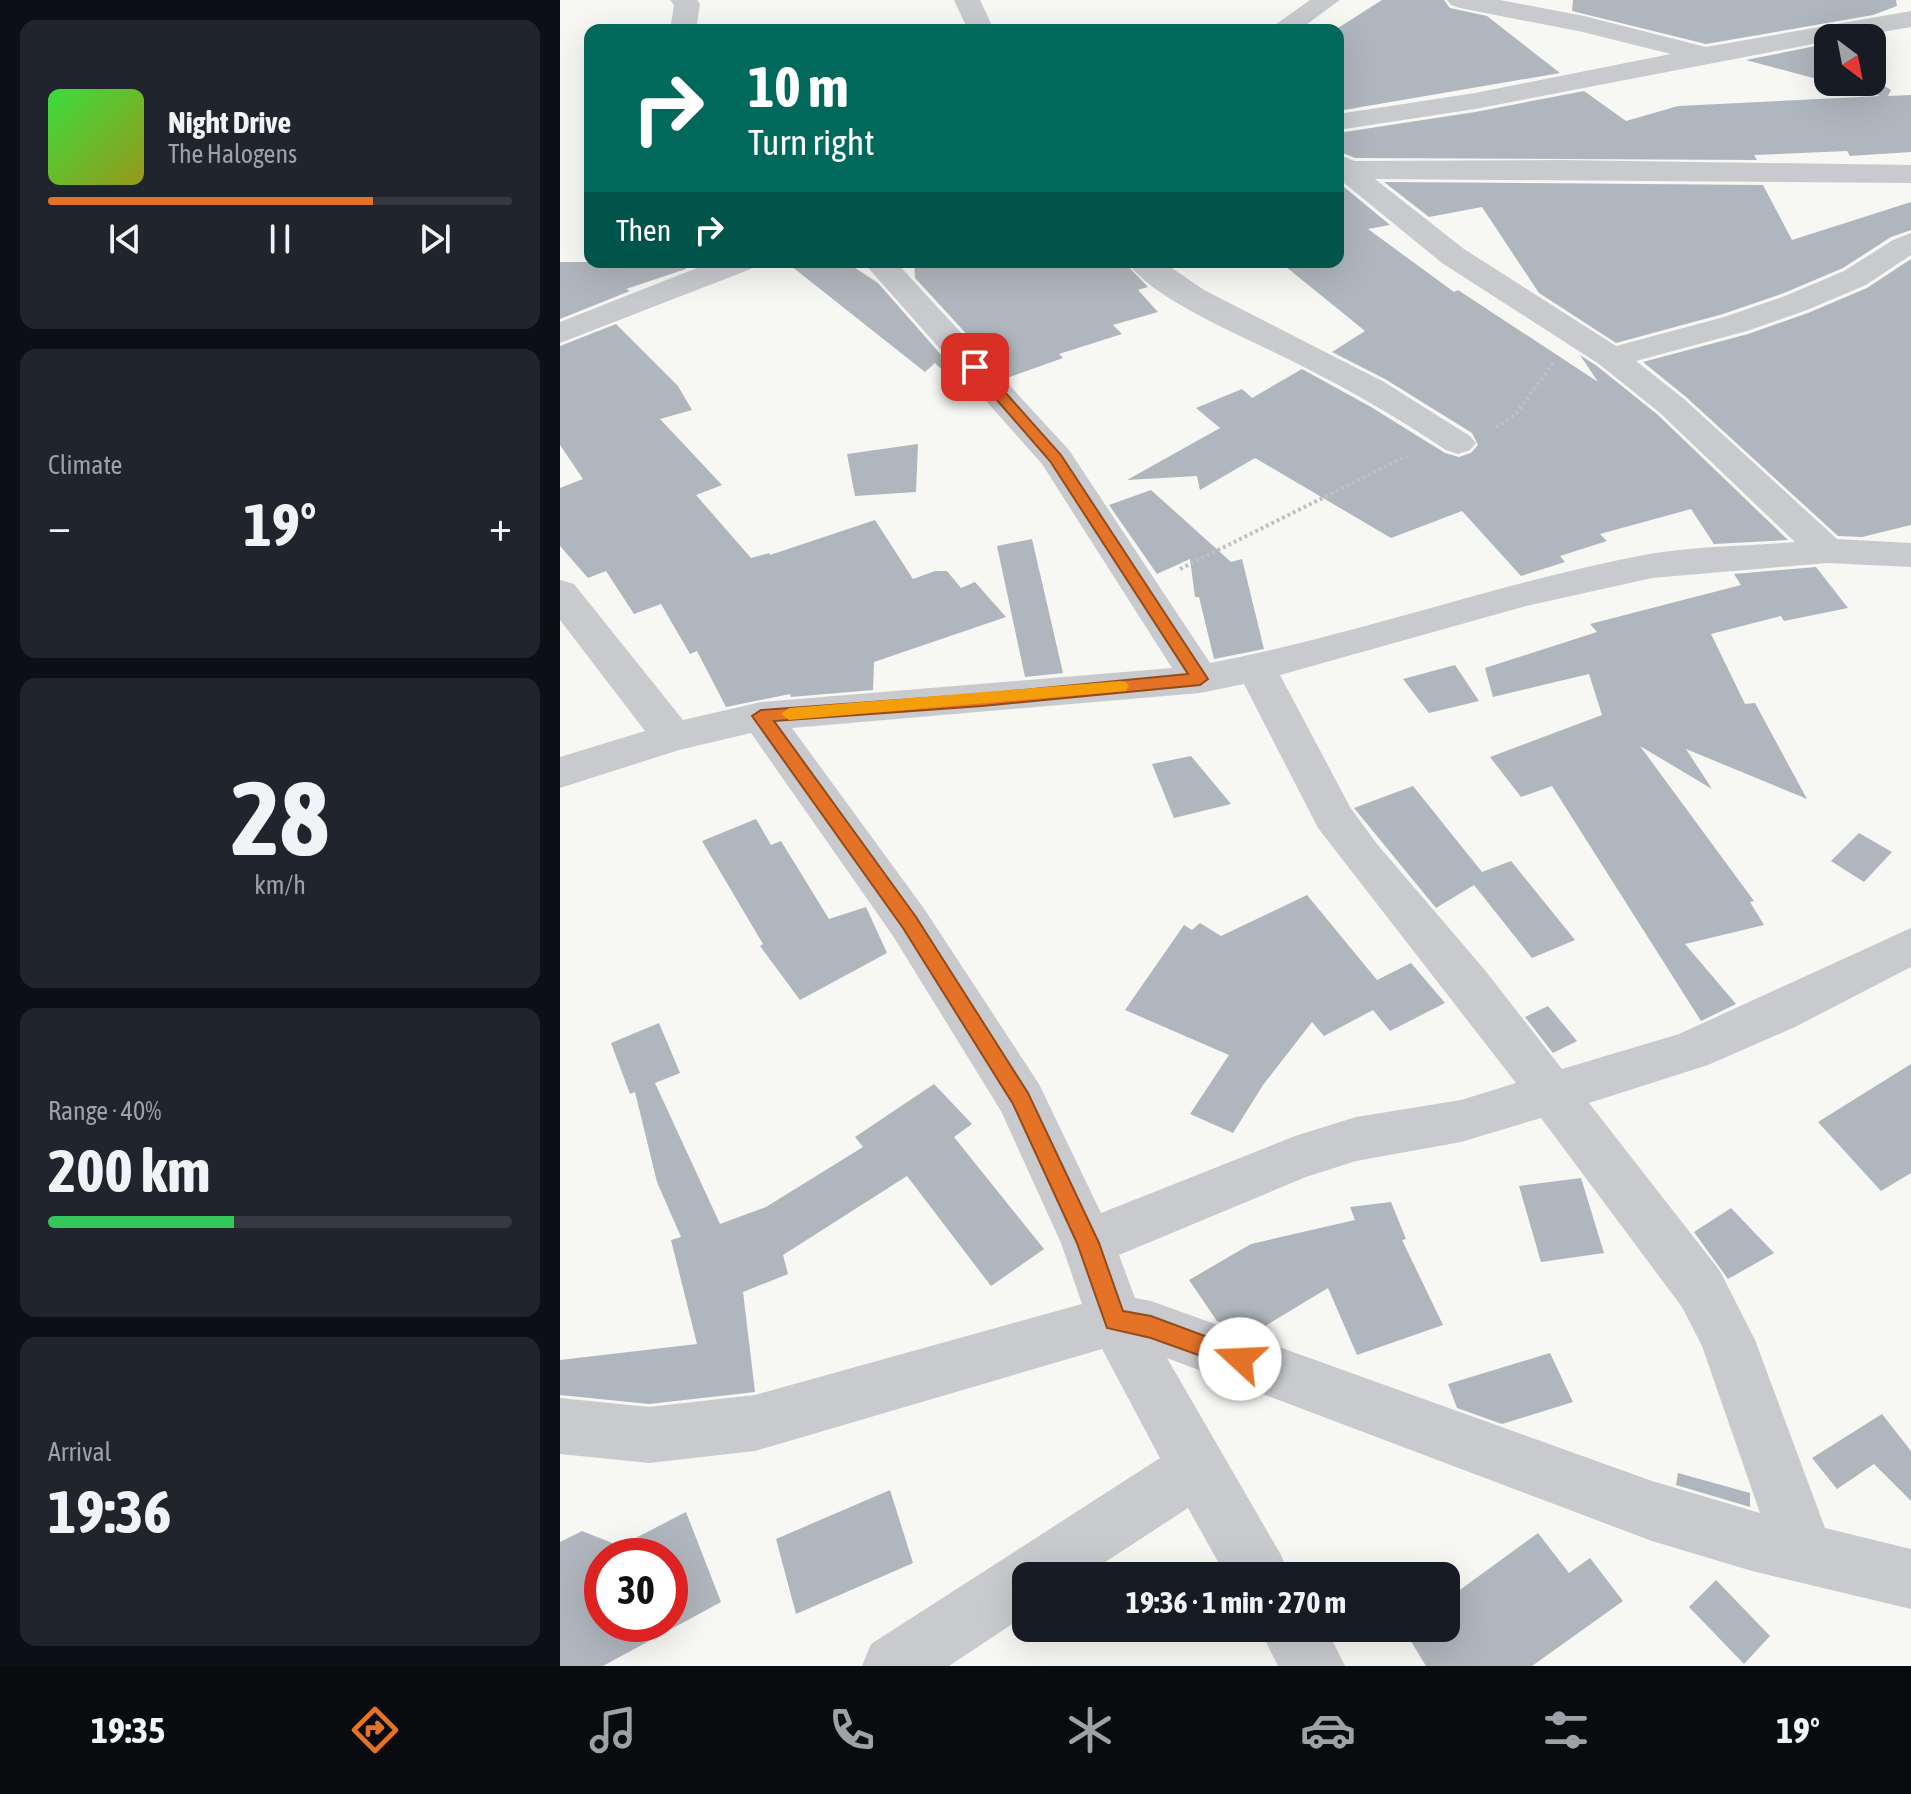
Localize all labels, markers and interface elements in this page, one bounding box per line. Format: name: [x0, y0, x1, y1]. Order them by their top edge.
north arrow: [1814, 24, 1886, 96]
map controls: [1814, 24, 1886, 96]
text: 10 m: [748, 55, 849, 119]
icon: right: [616, 56, 720, 160]
text: Night Drive: [168, 105, 291, 139]
text: Turn right: [748, 121, 875, 163]
text: The Halogens: [168, 139, 297, 169]
icon: right: [687, 208, 731, 252]
text: Then: [616, 213, 671, 247]
icon: previous: [103, 217, 147, 261]
icon: pause: [258, 217, 302, 261]
icon: next: [413, 217, 457, 261]
pin: [941, 333, 1009, 401]
icon: arrive: [953, 345, 997, 389]
text: Climate: [48, 450, 122, 480]
text: 19°: [244, 490, 316, 559]
text: −: [48, 500, 71, 550]
text: +: [489, 500, 512, 550]
text: 28: [231, 758, 329, 877]
text: km/h: [254, 870, 306, 900]
text: Range · 40%: [48, 1096, 161, 1126]
text: 200 km: [48, 1136, 210, 1205]
position arrow: [1198, 1317, 1282, 1401]
text: Arrival: [48, 1437, 112, 1467]
text: 19:36: [48, 1477, 171, 1546]
speed limit sign: 30: [584, 1538, 688, 1642]
text: 19:36 · 1 min · 270 m: [1126, 1585, 1346, 1619]
icon: directions: [347, 1702, 403, 1758]
icon: music: [585, 1702, 641, 1758]
icon: phone: [824, 1702, 880, 1758]
icon: climate: [1062, 1702, 1118, 1758]
icon: car: [1300, 1702, 1356, 1758]
icon: filters: [1538, 1702, 1594, 1758]
text: 19:35: [91, 1709, 165, 1751]
text: 19°: [1776, 1709, 1820, 1751]

